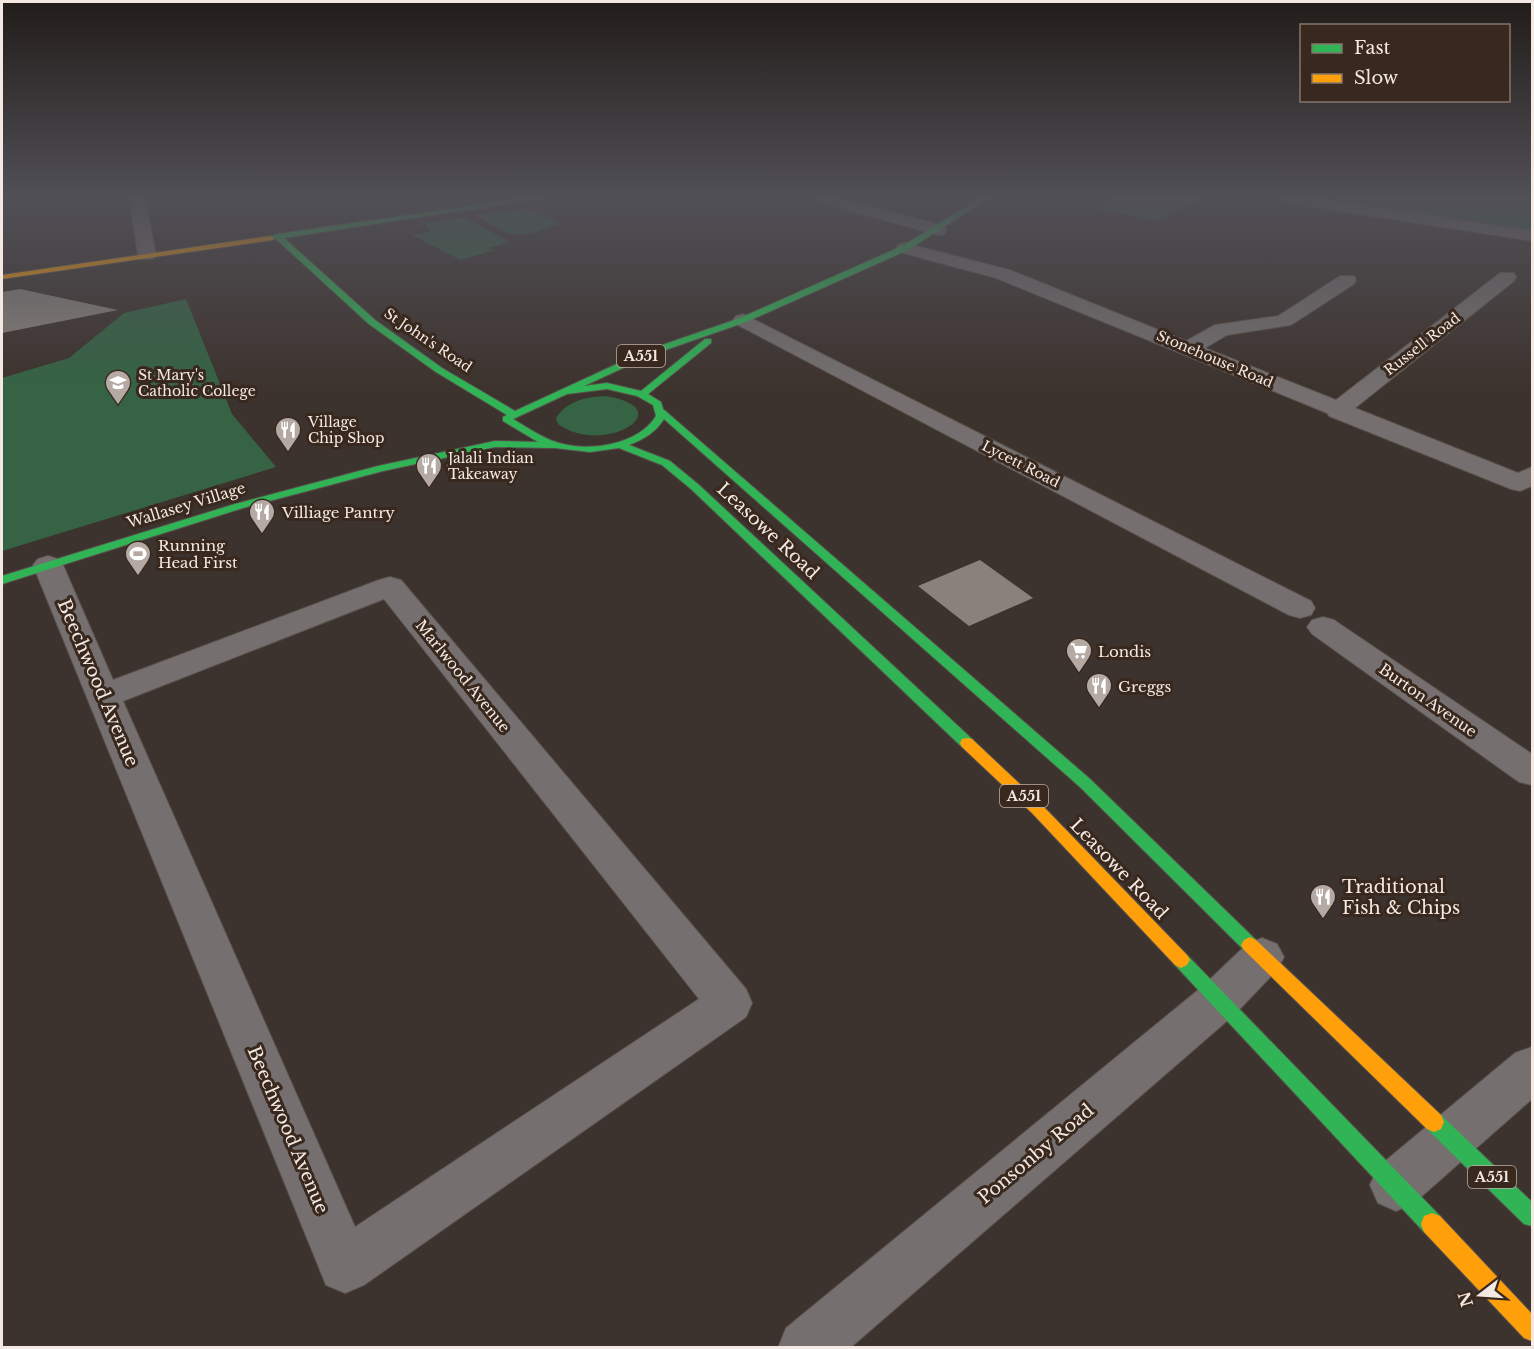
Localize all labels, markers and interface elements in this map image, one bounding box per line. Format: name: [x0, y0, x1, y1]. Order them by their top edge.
legend: [1300, 24, 1510, 102]
text: Fast: [1354, 37, 1391, 59]
text: Slow: [1354, 67, 1399, 89]
street label: St John's Road: [381, 304, 476, 376]
street label: Russell Road: [1380, 308, 1464, 379]
street label: Stonehouse Road: [1154, 326, 1276, 392]
road number: A551: [617, 345, 665, 367]
place label: St Mary's Catholic College: [138, 366, 256, 400]
school or university icon: St Mary's Catholic College: [103, 368, 133, 406]
place label: Village Chip Shop: [307, 413, 384, 447]
restaurant icon: Village Chip Shop: [273, 415, 303, 453]
street label: Lycett Road: [979, 437, 1064, 492]
place label: Jalali Indian Takeaway: [446, 449, 534, 483]
restaurant icon: Jalali Indian Takeaway: [414, 451, 444, 489]
street label: Wallasey Village: [123, 478, 248, 532]
street label: Leasowe Road: [712, 478, 824, 584]
restaurant icon: Villiage Pantry: [247, 497, 277, 535]
place label: Villiage Pantry: [281, 503, 395, 522]
place label: Running Head First: [158, 536, 238, 572]
sports icon: Running Head First: [123, 539, 153, 577]
street label: Beechwood Avenue: [53, 596, 143, 770]
street label: Marlwood Avenue: [412, 616, 514, 736]
supermarket icon: Londis: [1064, 636, 1094, 674]
place label: Londis: [1098, 642, 1151, 661]
street label: Burton Avenue: [1375, 659, 1481, 741]
restaurant icon: Greggs: [1084, 671, 1114, 709]
place label: Greggs: [1118, 677, 1172, 696]
road number: A551: [1000, 785, 1048, 807]
street label: Leasowe Road: [1065, 814, 1173, 924]
place label: Traditional Fish & Chips: [1342, 876, 1460, 919]
restaurant icon: Traditional Fish & Chips: [1308, 882, 1338, 920]
street label: Beechwood Avenue: [243, 1043, 333, 1217]
street label: Ponsonby Road: [974, 1099, 1098, 1209]
road number: A551: [1468, 1166, 1516, 1188]
north arrow: [1450, 1265, 1510, 1325]
text: N: [1454, 1289, 1477, 1310]

